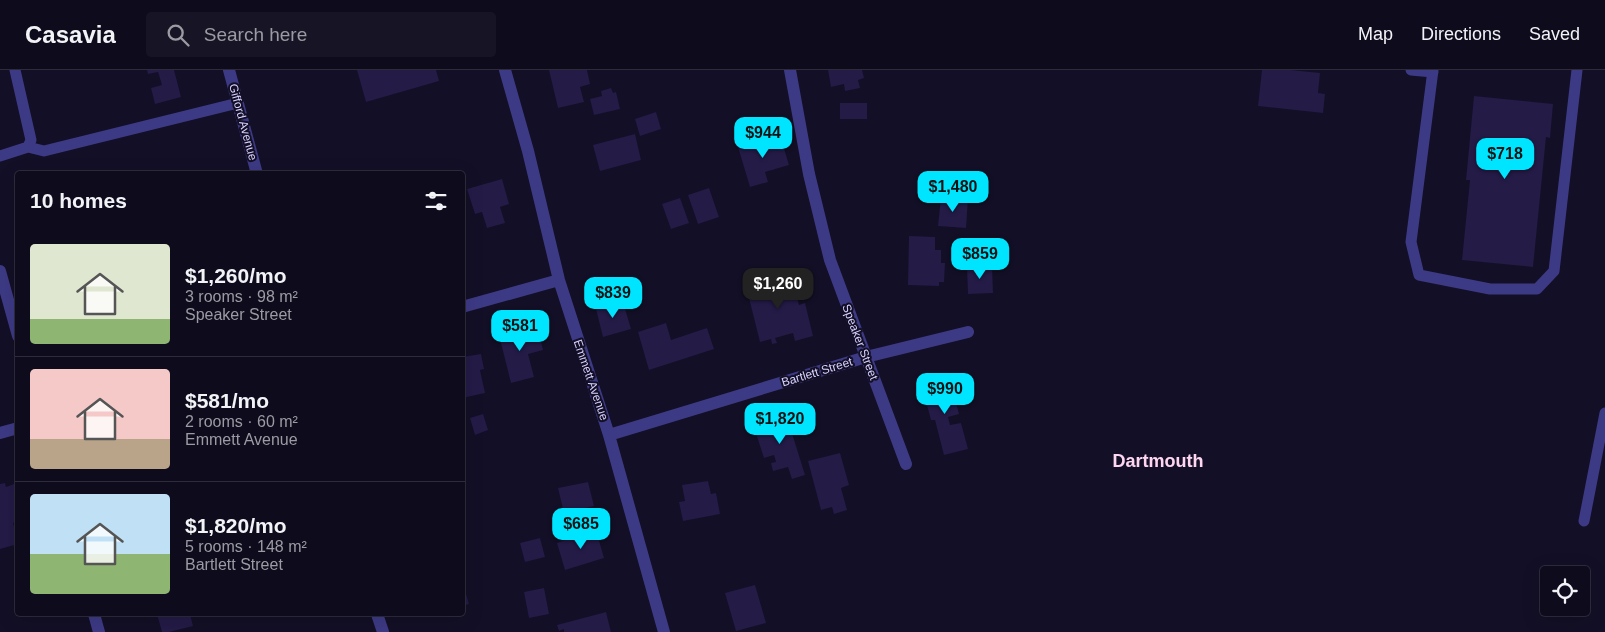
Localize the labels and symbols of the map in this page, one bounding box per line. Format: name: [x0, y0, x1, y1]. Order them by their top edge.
street label: Gifford Avenue: [226, 82, 260, 162]
pin: $944: [733, 116, 793, 159]
pin: $718: [1475, 138, 1535, 180]
pin: $1,480: [912, 170, 994, 213]
pin: $859: [950, 238, 1010, 280]
pin: $1,260: [737, 268, 819, 310]
pin: $839: [583, 276, 643, 319]
street label: Speaker Street: [839, 302, 881, 382]
pin: $581: [490, 310, 550, 352]
street label: Emmett Avenue: [571, 338, 611, 423]
street label: Bartlett Street: [780, 354, 855, 389]
pin: $990: [915, 372, 975, 415]
pin: $1,820: [739, 402, 821, 445]
district label: Dartmouth: [1113, 451, 1204, 471]
pin: $685: [551, 508, 611, 550]

